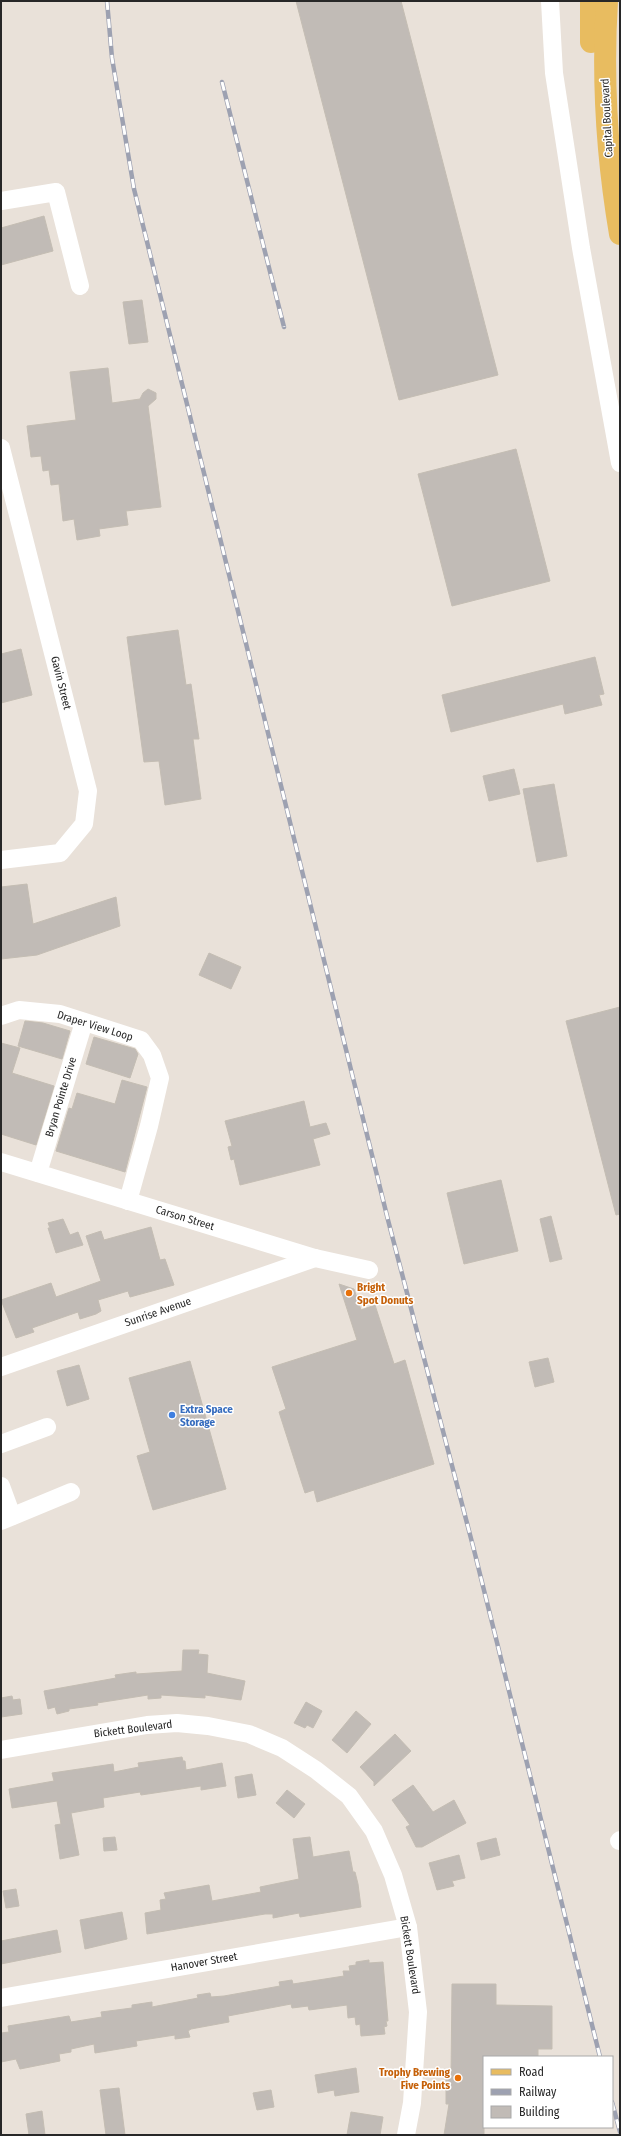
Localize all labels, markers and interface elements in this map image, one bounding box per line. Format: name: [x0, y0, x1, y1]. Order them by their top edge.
street label: Capital Boulevard: [598, 78, 616, 158]
street label: Gavin Street: [48, 655, 74, 711]
street label: Draper View Loop: [55, 1008, 135, 1044]
street label: Bryan Pointe Drive: [43, 1055, 79, 1139]
street label: Carson Street: [154, 1203, 216, 1233]
place label: Bright Spot Donuts: [357, 1281, 413, 1307]
marker: Bright Spot Donuts: [344, 1288, 354, 1298]
street label: Sunrise Avenue: [123, 1295, 193, 1329]
place label: Extra Space Storage: [180, 1403, 233, 1429]
marker: Extra Space Storage: [167, 1410, 177, 1420]
street label: Bickett Boulevard: [93, 1718, 173, 1740]
street label: Bickett Boulevard: [397, 1915, 423, 1995]
street label: Hanover Street: [170, 1950, 239, 1974]
legend: [483, 2056, 613, 2128]
text: Road: [519, 2065, 544, 2079]
place label: Trophy Brewing Five Points: [379, 2066, 451, 2092]
marker: Trophy Brewing Five Points: [453, 2073, 463, 2083]
text: Railway: [519, 2085, 557, 2099]
text: Building: [519, 2105, 560, 2119]

